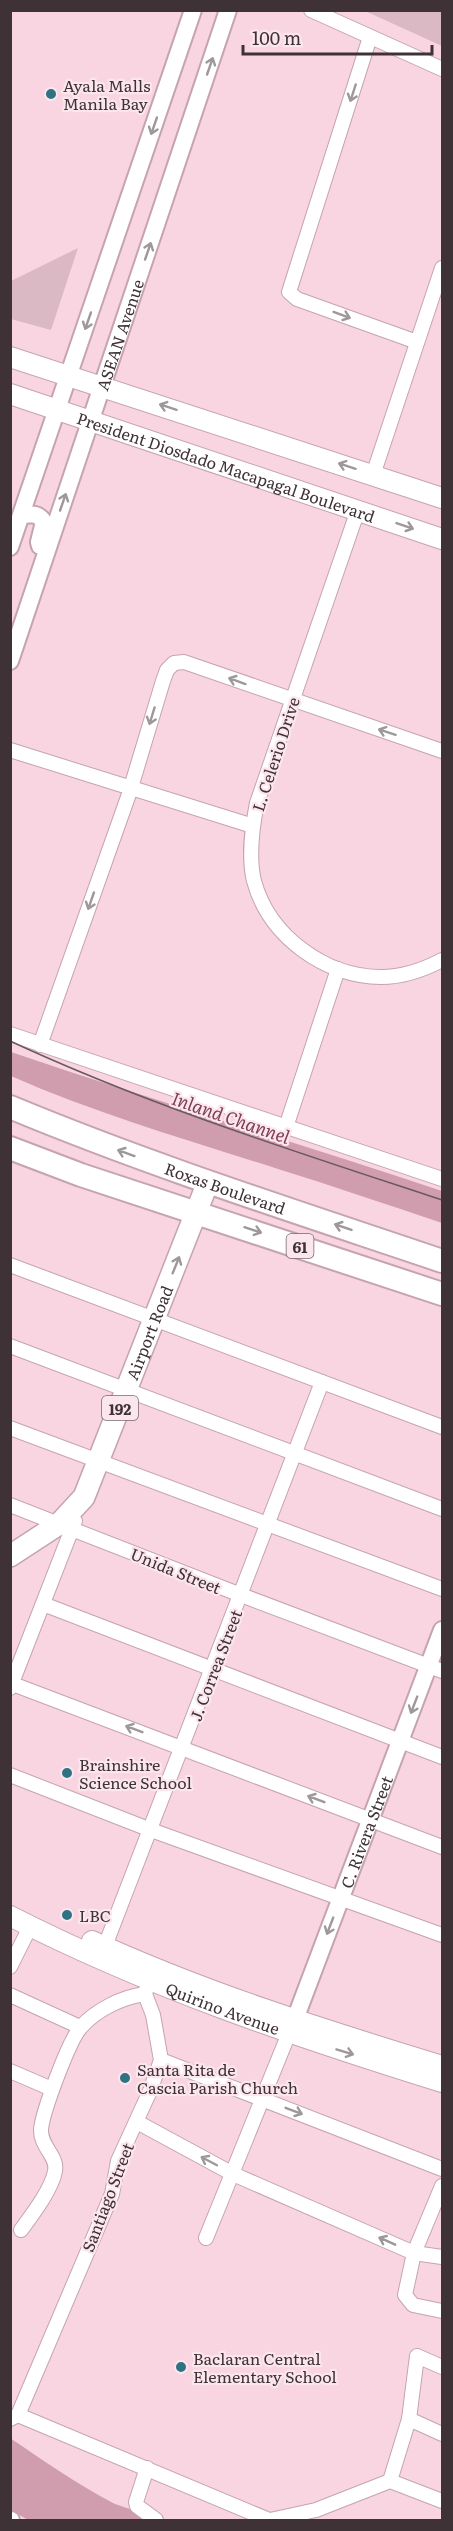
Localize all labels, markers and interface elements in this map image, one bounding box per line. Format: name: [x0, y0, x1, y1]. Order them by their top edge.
scale bar: [243, 18, 432, 56]
text: 100 m: [252, 24, 301, 51]
one-way arrow: [205, 57, 216, 76]
place label: Ayala Malls Manila Bay: [63, 73, 150, 115]
one-way arrow: [346, 83, 357, 102]
marker: Ayala Malls Manila Bay: [44, 87, 58, 101]
one-way arrow: [147, 116, 158, 135]
one-way arrow: [143, 242, 154, 261]
street label: ASEAN Avenue: [89, 276, 149, 394]
one-way arrow: [332, 310, 351, 321]
one-way arrow: [81, 311, 92, 330]
one-way arrow: [159, 401, 178, 412]
street label: President Diosdado Macapagal Boulevard: [74, 405, 379, 528]
one-way arrow: [338, 460, 357, 471]
one-way arrow: [59, 493, 70, 512]
one-way arrow: [395, 522, 414, 533]
one-way arrow: [228, 674, 247, 685]
street label: L. Celerio Drive: [245, 694, 305, 814]
one-way arrow: [146, 706, 157, 725]
one-way arrow: [378, 726, 397, 737]
one-way arrow: [84, 891, 95, 910]
water label: Inland Channel: [168, 1084, 295, 1150]
one-way arrow: [117, 1147, 136, 1158]
street label: Roxas Boulevard: [162, 1156, 289, 1220]
one-way arrow: [334, 1221, 353, 1232]
one-way arrow: [243, 1226, 262, 1237]
road number: 61: [286, 1234, 314, 1258]
one-way arrow: [171, 1256, 182, 1275]
street label: Airport Road: [119, 1282, 178, 1383]
road number: 192: [102, 1396, 138, 1420]
street label: Unida Street: [127, 1541, 225, 1599]
street label: J. Correa Street: [183, 1605, 247, 1724]
one-way arrow: [408, 1695, 419, 1713]
one-way arrow: [125, 1723, 144, 1734]
place label: Brainshire Science School: [79, 1752, 192, 1794]
marker: Brainshire Science School: [60, 1766, 74, 1780]
street label: C. Rivera Street: [334, 1771, 398, 1891]
one-way arrow: [307, 1793, 326, 1804]
place label: LBC: [79, 1903, 111, 1927]
marker: LBC: [60, 1908, 74, 1922]
one-way arrow: [324, 1916, 335, 1935]
street label: Quirino Avenue: [162, 1976, 283, 2040]
one-way arrow: [335, 2047, 354, 2058]
place label: Santa Rita de Cascia Parish Church: [137, 2057, 299, 2099]
marker: Santa Rita de Cascia Parish Church: [118, 2071, 132, 2085]
one-way arrow: [284, 2106, 303, 2117]
street label: Santiago Street: [75, 2138, 139, 2255]
one-way arrow: [200, 2154, 218, 2166]
one-way arrow: [378, 2235, 396, 2246]
place label: Baclaran Central Elementary School: [193, 2346, 337, 2388]
marker: Baclaran Central Elementary School: [174, 2360, 188, 2374]

